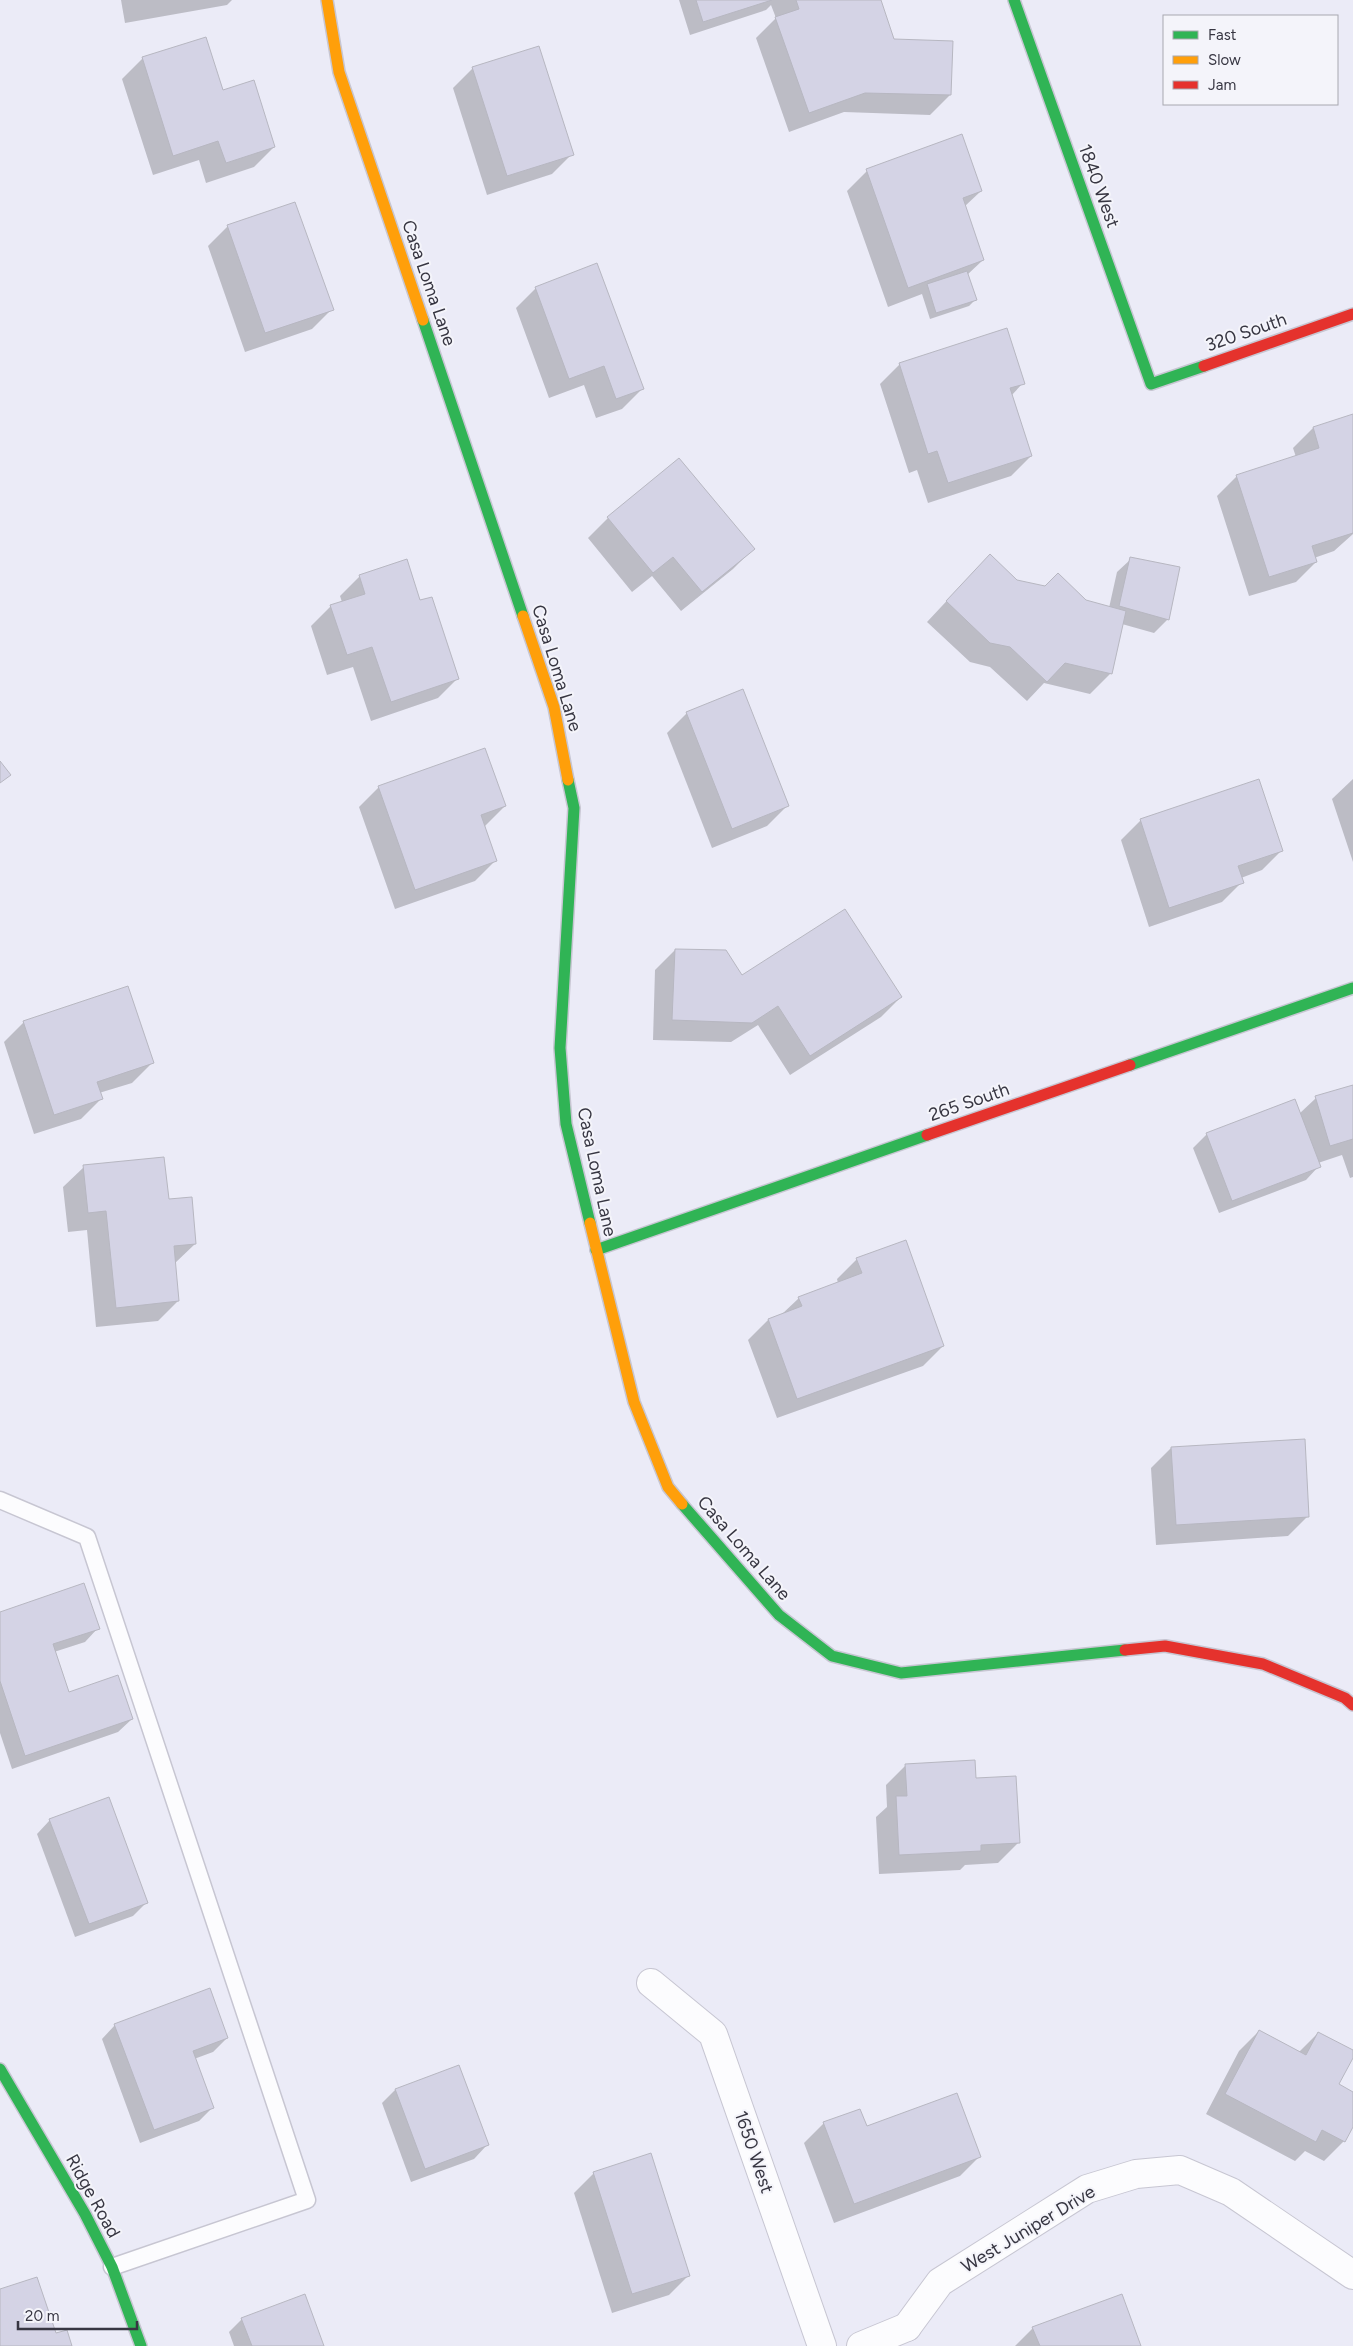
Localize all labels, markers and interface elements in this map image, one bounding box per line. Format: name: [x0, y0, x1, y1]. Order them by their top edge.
legend: [1163, 15, 1338, 105]
text: Fast: [1208, 26, 1237, 44]
text: Slow: [1208, 51, 1241, 69]
text: Jam: [1208, 76, 1236, 94]
street label: 1840 West: [1074, 141, 1124, 231]
street label: Casa Loma Lane: [397, 217, 461, 349]
street label: 320 South: [1203, 308, 1289, 356]
street label: Casa Loma Lane: [527, 602, 587, 734]
street label: 265 South: [926, 1078, 1012, 1126]
street label: Casa Loma Lane: [573, 1105, 621, 1239]
street label: Casa Loma Lane: [693, 1491, 795, 1605]
street label: 1650 West: [730, 2108, 778, 2196]
street label: Ridge Road: [61, 2150, 125, 2242]
street label: West Juniper Drive: [957, 2180, 1099, 2278]
scale bar: [18, 2298, 136, 2330]
text: 20 m: [25, 2307, 59, 2325]

